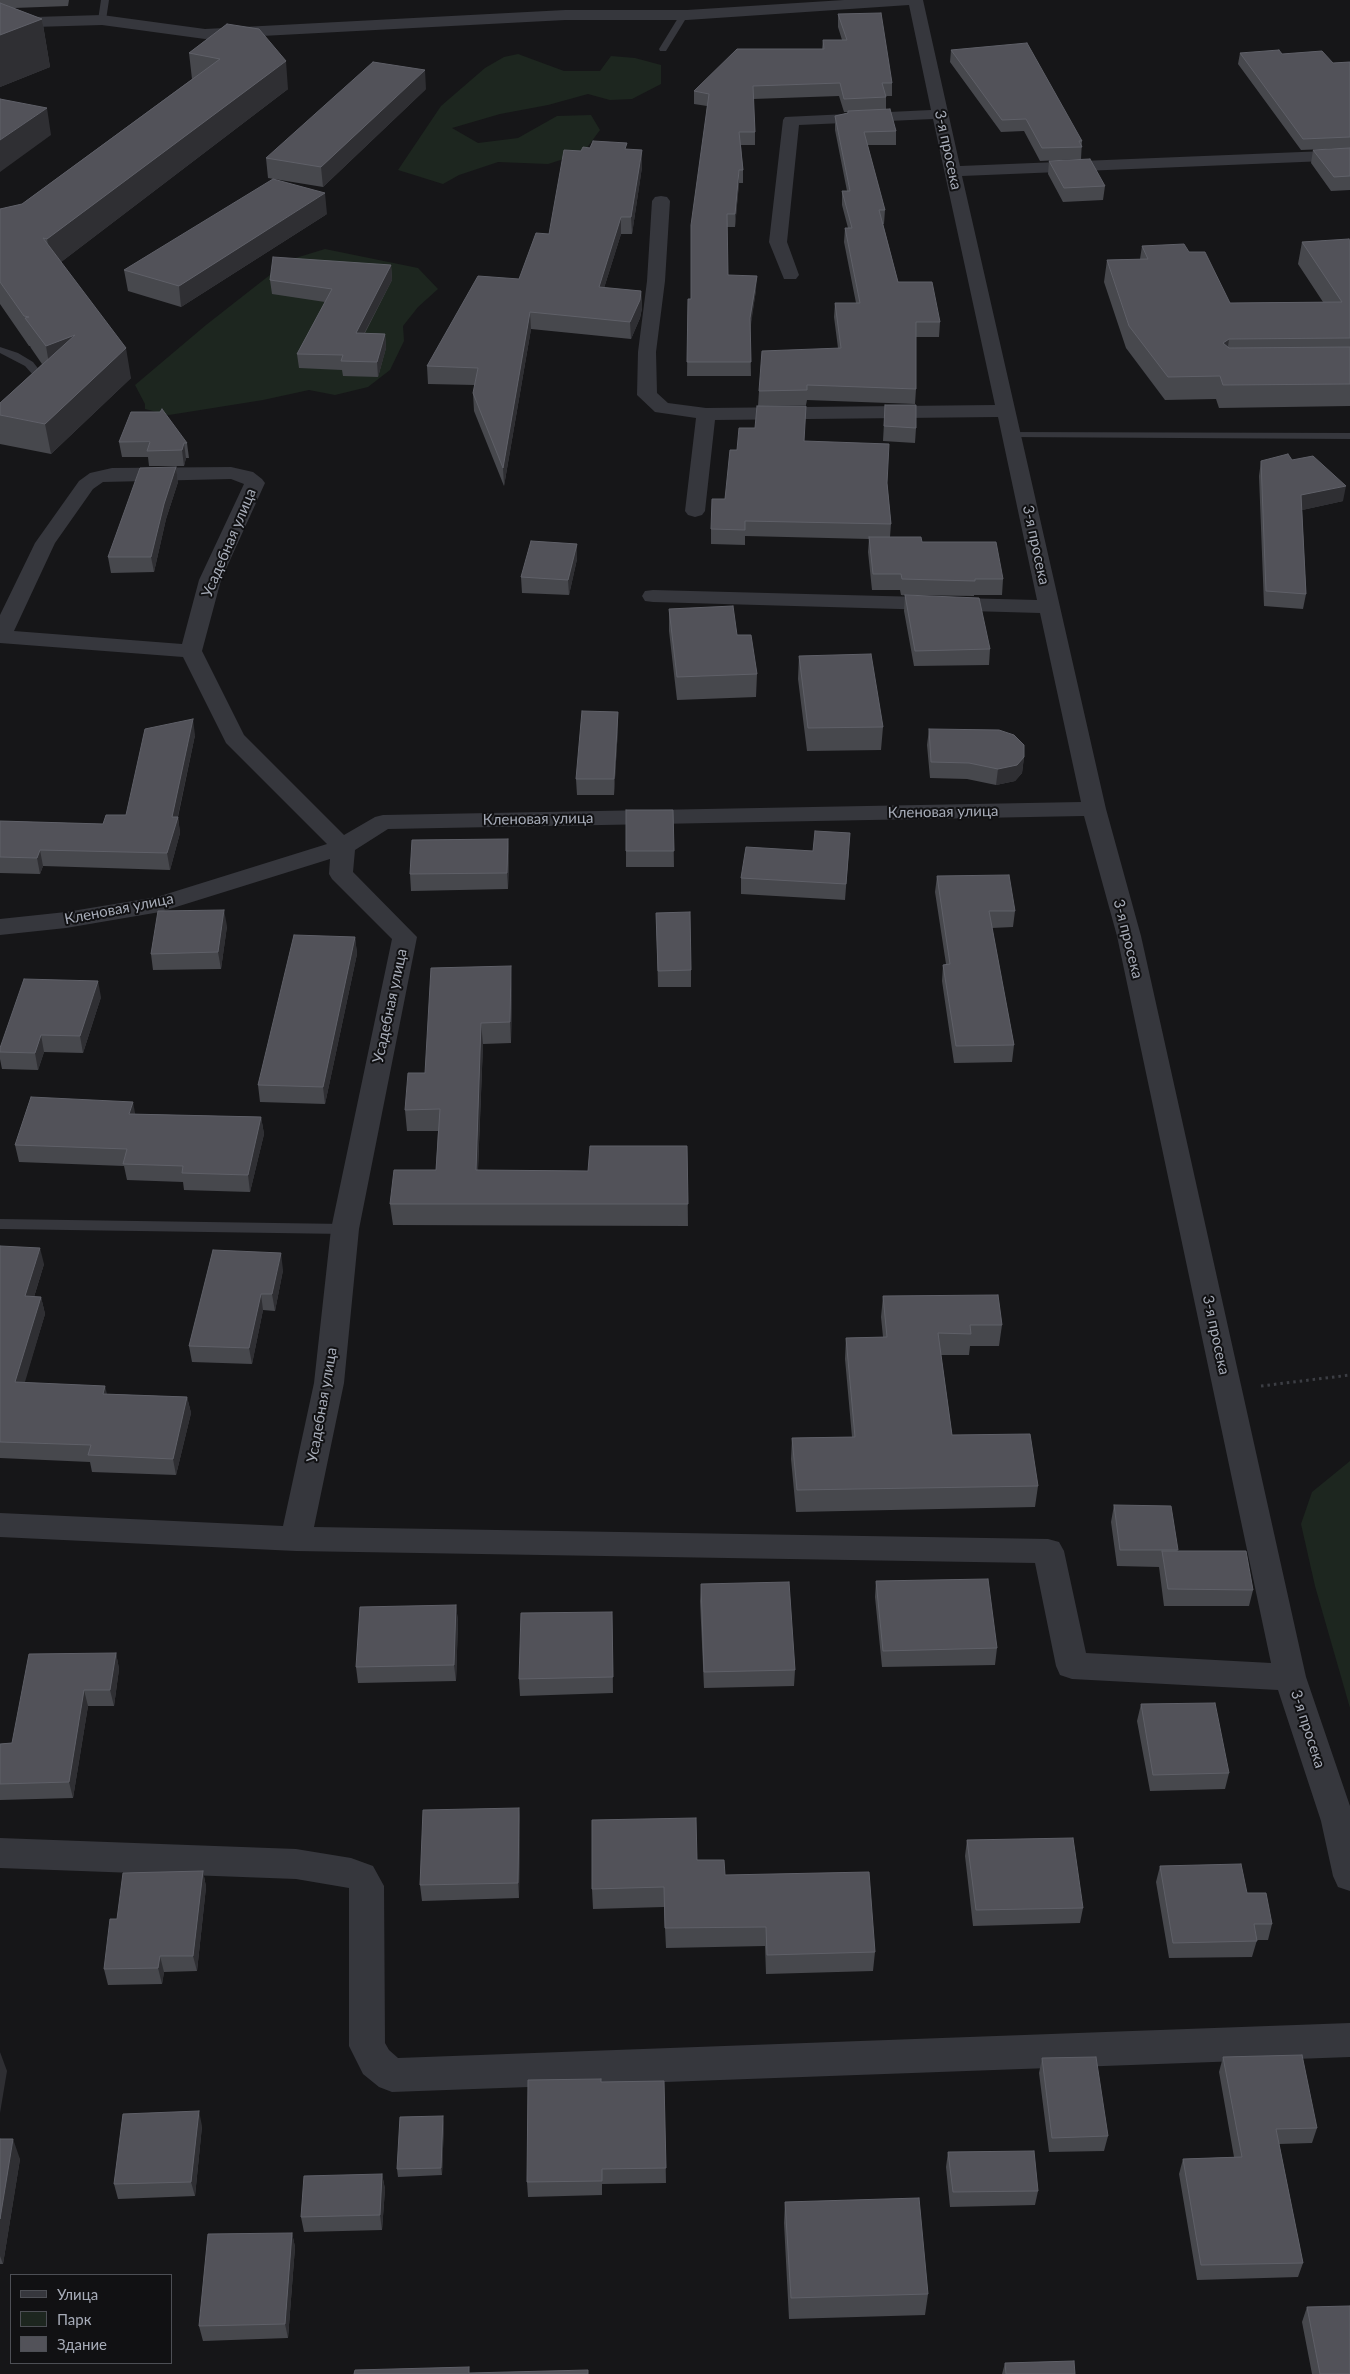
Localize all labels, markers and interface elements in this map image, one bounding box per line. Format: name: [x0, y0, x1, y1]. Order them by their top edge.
street label: 3-я просека: [931, 109, 965, 191]
street label: Усадебная улица: [198, 486, 260, 600]
street label: 3-я просека: [1019, 504, 1053, 586]
street label: Кленовая улица: [887, 802, 999, 822]
street label: Кленовая улица: [482, 809, 594, 829]
street label: Кленовая улица: [63, 890, 175, 928]
street label: 3-я просека: [1109, 898, 1147, 980]
street label: Усадебная улица: [369, 947, 411, 1065]
street label: 3-я просека: [1199, 1294, 1233, 1376]
street label: Усадебная улица: [303, 1346, 341, 1464]
street label: 3-я просека: [1287, 1688, 1329, 1770]
legend: [10, 2274, 172, 2364]
text: Улица: [57, 2285, 98, 2303]
text: Парк: [57, 2310, 91, 2328]
text: Здание: [57, 2335, 107, 2353]

